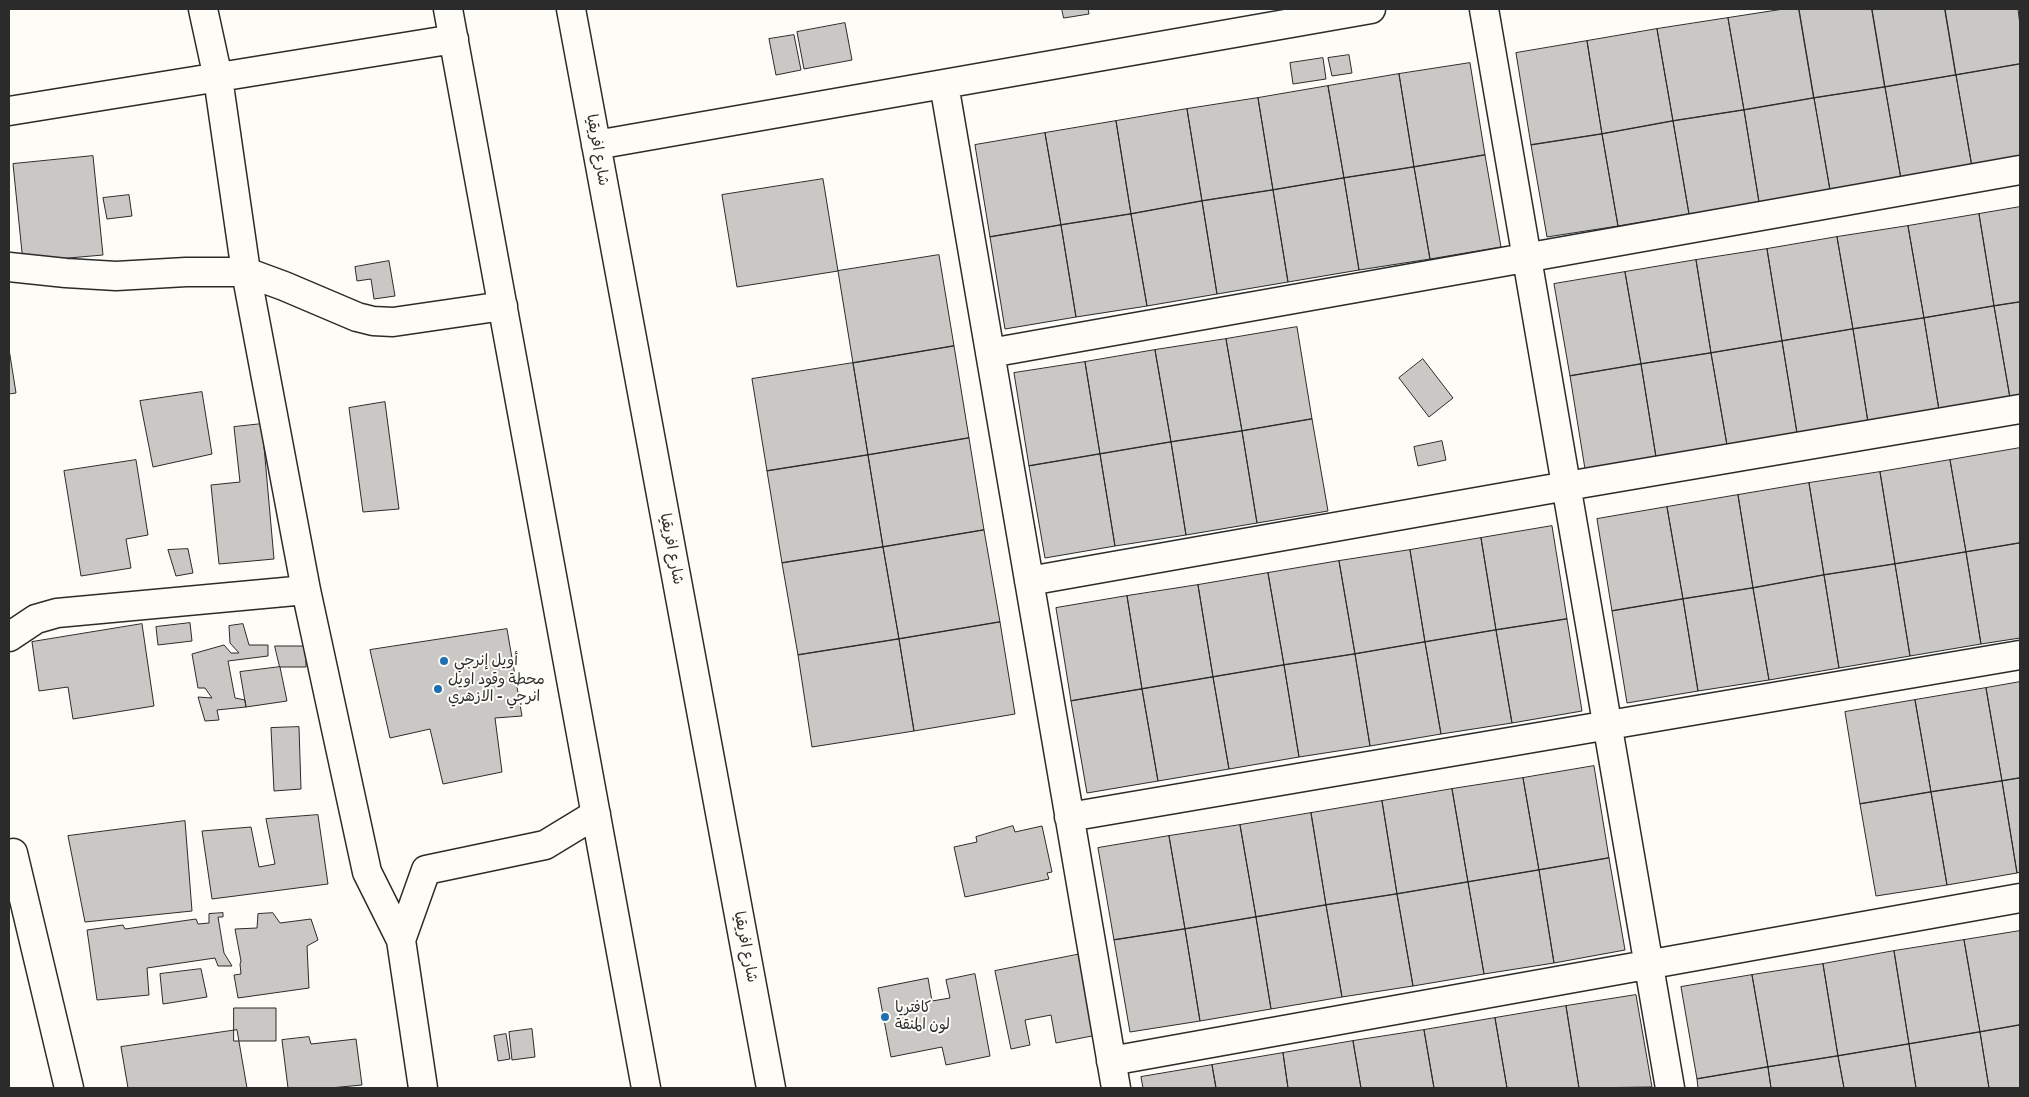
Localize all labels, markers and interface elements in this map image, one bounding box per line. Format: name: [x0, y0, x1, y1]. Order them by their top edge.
street label: شارع افريقيا: [582, 113, 612, 187]
street label: شارع افريقيا: [655, 512, 687, 586]
place label: أويل إنرجي: [454, 652, 518, 670]
marker: أويل إنرجي: [438, 655, 450, 667]
place label: محطة وقود اويل انرجي - الازهري: [448, 671, 545, 706]
marker: محطة وقود اويل انرجي - الازهري: [432, 683, 444, 695]
street label: شارع افريقيا: [729, 910, 761, 984]
place label: كافتريا لون المنقة: [895, 999, 950, 1034]
marker: كافتريا لون المنقة: [879, 1011, 891, 1023]

